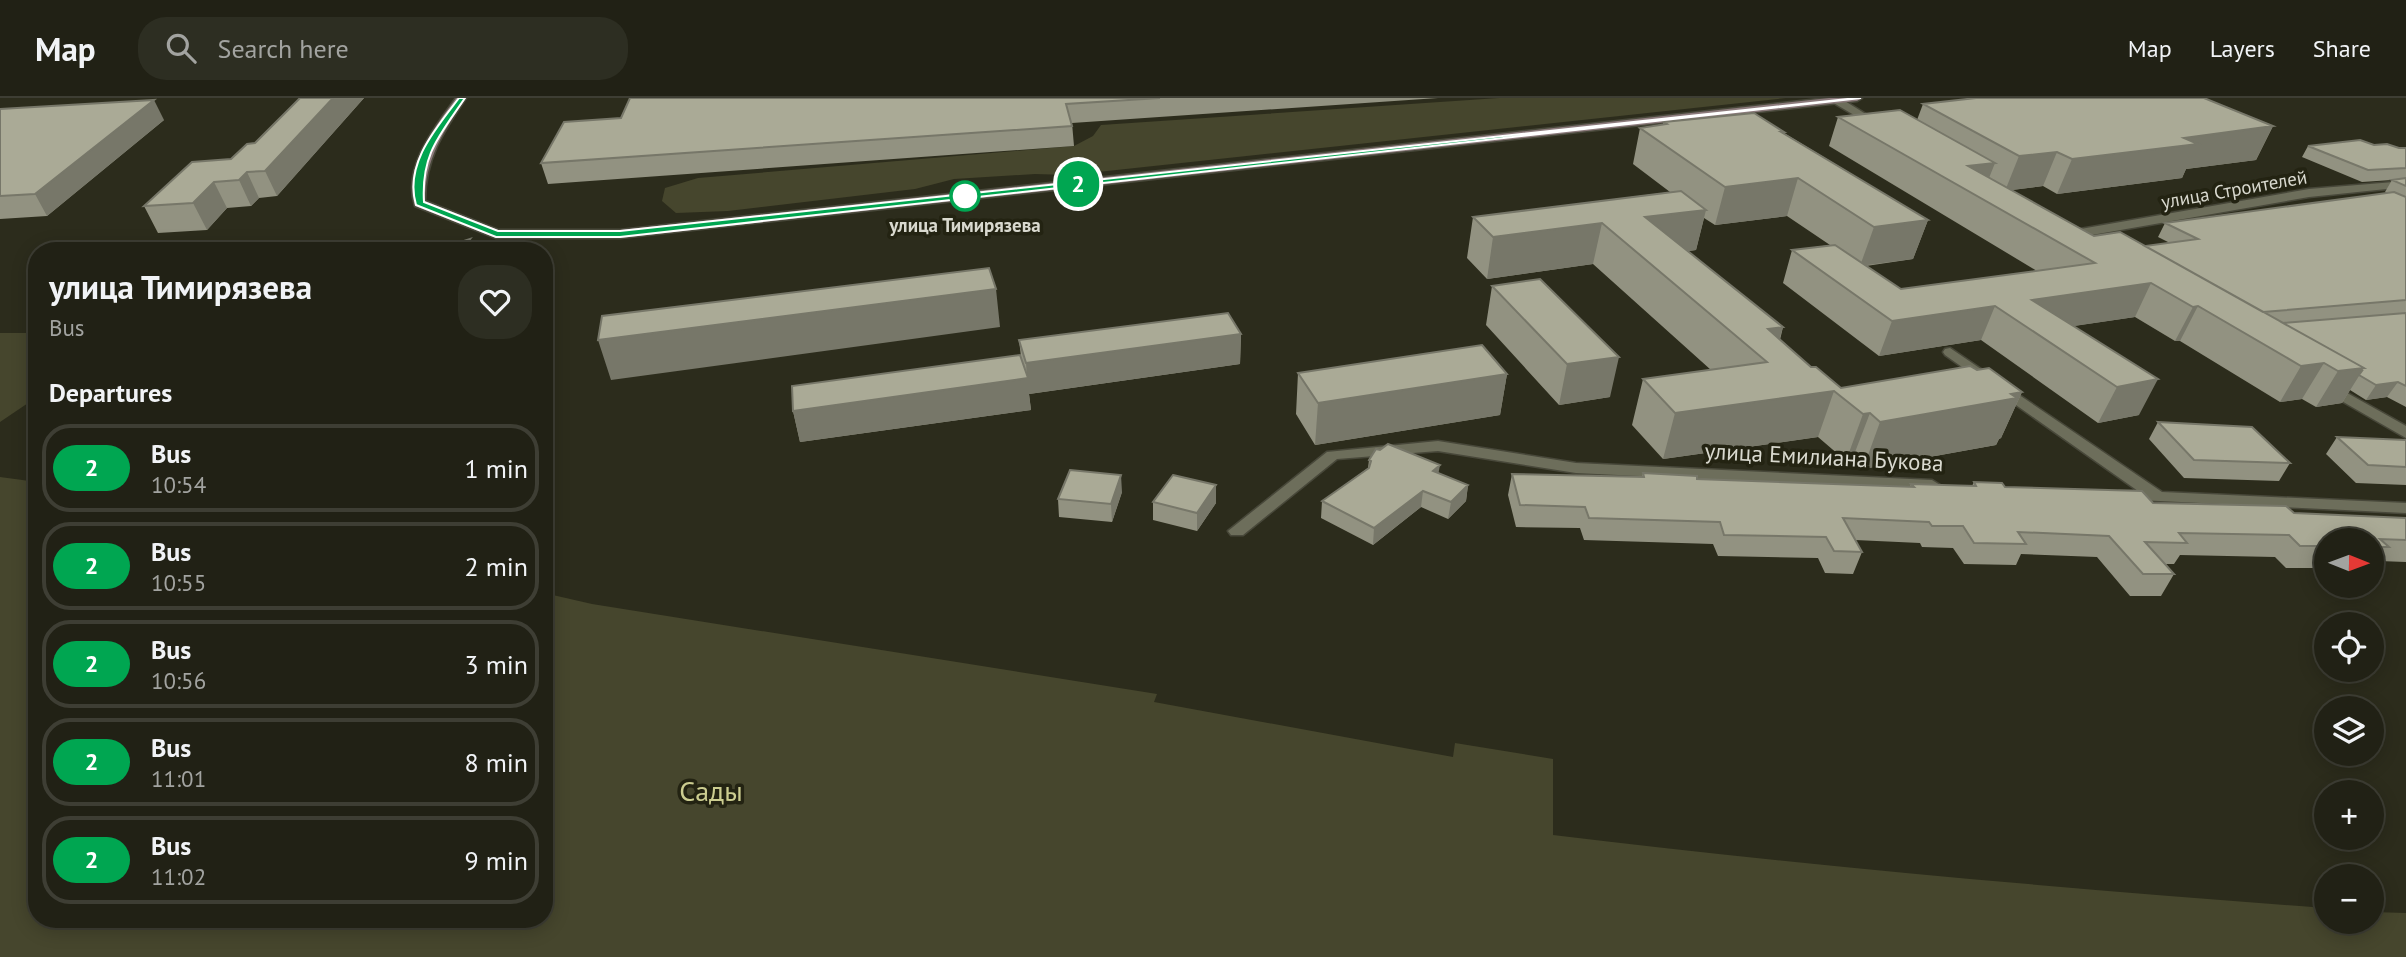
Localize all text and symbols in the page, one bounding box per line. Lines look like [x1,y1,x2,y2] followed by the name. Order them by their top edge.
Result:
[138,17,628,80] search box
[35,27,96,70] text: Map
[162,29,200,67] icon: search
[218,32,349,65] text: Search here
[2128,33,2172,64] text: Map
[2210,33,2275,64] text: Layers
[2313,33,2371,64] text: Share
[1055,161,1101,207] line badge: 2
[2159,164,2309,214] street label: улица Строителей
[1071,168,1085,199] text: 2
[950,181,980,211] marker: улица Тимирязева
[888,213,1041,237] place label: улица Тимирязева
[49,265,312,308] text: улица Тимирязева
[458,265,532,339] button: heart
[49,313,85,342] text: Bus
[49,376,172,409] text: Departures
[1704,436,1944,477] street label: улица Емилиана Букова
[151,437,191,470] text: Bus
[85,452,98,483] text: 2
[465,452,528,485] text: 1 min
[151,470,206,499] text: 10:54
[2314,528,2384,598] north arrow
[2314,528,2384,934] map controls
[151,535,191,568] text: Bus
[85,550,98,581] text: 2
[465,550,528,583] text: 2 min
[151,568,206,597] text: 10:55
[2314,612,2384,682] button: locate
[151,633,191,666] text: Bus
[85,648,98,679] text: 2
[465,648,528,681] text: 3 min
[151,666,206,695] text: 10:56
[2314,696,2384,766] button: layers
[151,731,191,764] text: Bus
[85,746,98,777] text: 2
[465,746,528,779] text: 8 min
[151,764,206,793] text: 11:01
[679,772,743,809] park label: Сады
[2314,780,2384,850] button: +
[151,829,191,862] text: Bus
[85,844,98,875] text: 2
[465,844,528,877] text: 9 min
[151,862,206,891] text: 11:02
[2314,864,2384,934] button: −

